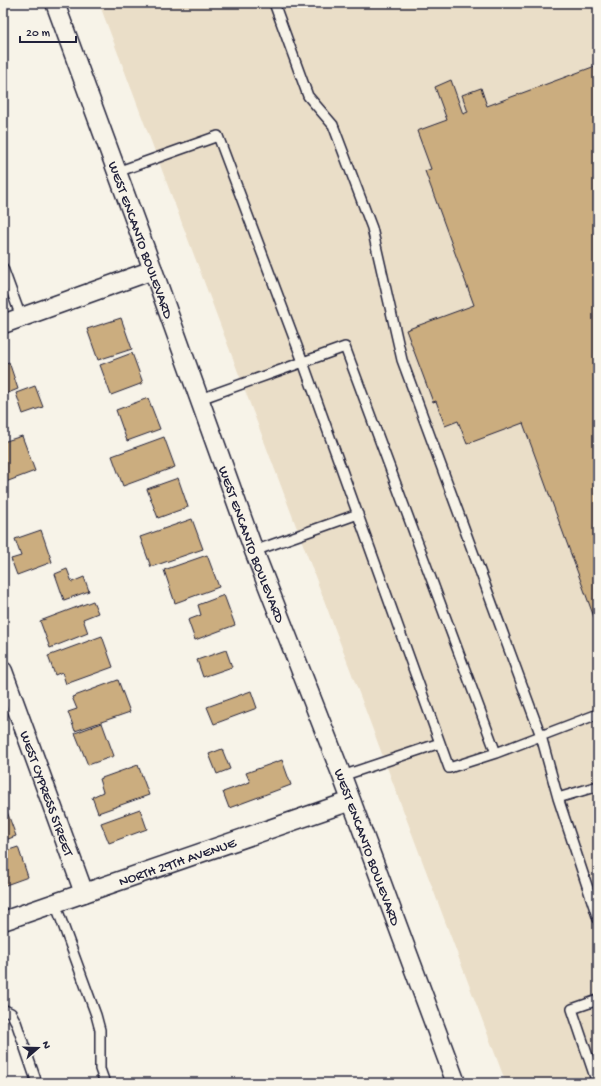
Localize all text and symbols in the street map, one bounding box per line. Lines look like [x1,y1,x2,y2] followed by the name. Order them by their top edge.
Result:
[20,18,76,44] scale bar
[26,27,51,41] text: 20 m
[103,160,176,322] street label: WEST ENCANTO BOULEVARD
[213,464,288,627] street label: WEST ENCANTO BOULEVARD
[15,729,76,860] street label: WEST CYPRESS STREET
[329,767,403,929] street label: WEST ENCANTO BOULEVARD
[117,835,240,891] street label: NORTH 29TH AVENUE
[18,1028,58,1068] north arrow
[39,1040,52,1051] text: N

